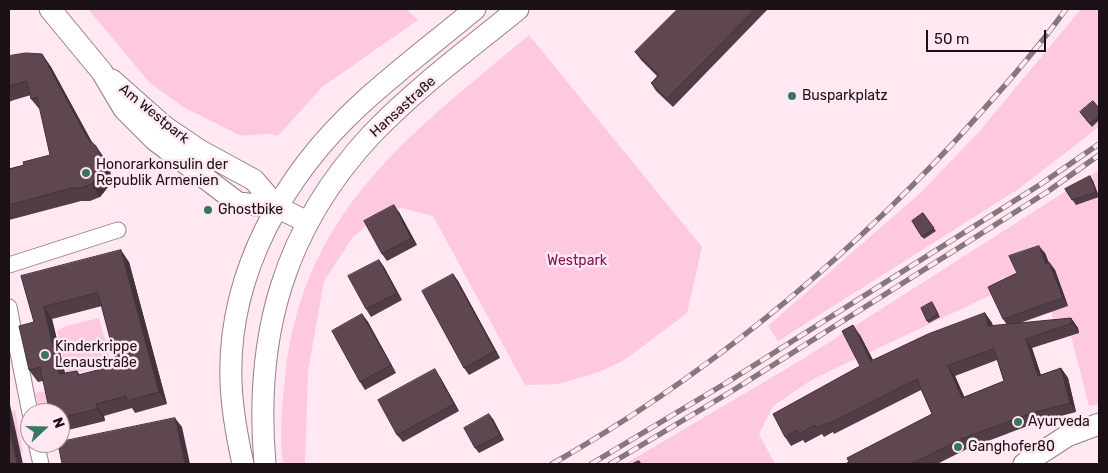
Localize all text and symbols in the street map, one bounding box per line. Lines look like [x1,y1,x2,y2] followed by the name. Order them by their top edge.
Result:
[928,20,1048,52] scale bar
[934,30,969,48] text: 50 m
[367,73,439,141] street label: Hansastraße
[116,81,192,147] street label: Am Westpark
[802,88,888,104] place label: Busparkplatz
[786,90,798,102] marker: Busparkplatz
[96,157,228,190] place label: Honorarkonsulin der Republik Armenien
[80,167,92,179] marker: Honorarkonsulin der Republik Armenien
[218,202,283,218] place label: Ghostbike
[202,204,214,216] marker: Ghostbike
[547,253,607,269] park label: Westpark
[55,339,137,372] place label: Kinderkrippe Lenaustraße
[39,349,51,361] marker: Kinderkrippe Lenaustraße
[20,403,70,453] north arrow
[1028,414,1090,430] place label: Ayurveda
[49,415,68,431] text: N
[1012,416,1024,428] marker: Ayurveda
[968,439,1055,455] place label: Ganghofer80
[952,441,964,453] marker: Ganghofer80

